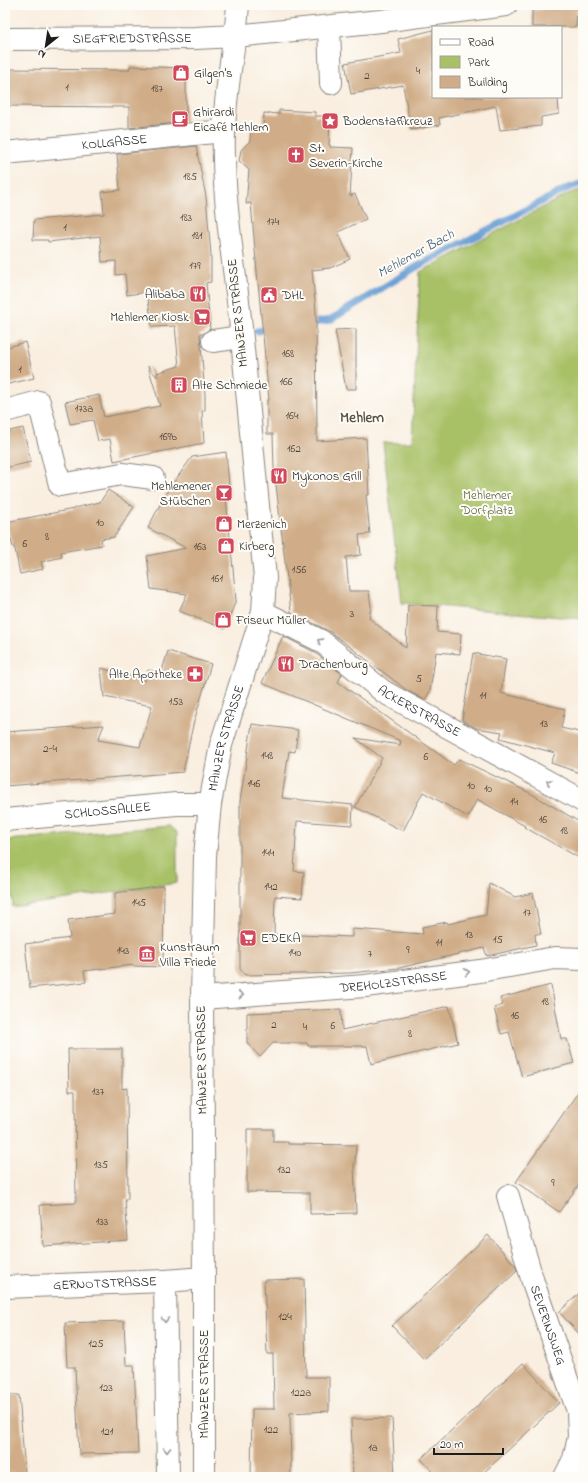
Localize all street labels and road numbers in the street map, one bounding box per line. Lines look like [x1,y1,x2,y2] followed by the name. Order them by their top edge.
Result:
[72,29,192,48] street label: SIEGFRIEDSTRASSE
[81,129,148,155] street label: KOLLGASSE
[223,258,253,368] street label: MAINZER STRASSE
[373,681,464,742] street label: ACKERSTRASSE
[203,683,249,793] street label: MAINZER STRASSE
[64,797,152,824] street label: SCHLOSSALLEE
[338,966,448,997] street label: DREHOLZSTRASSE
[192,1005,212,1115] street label: MAINZER STRASSE
[53,1272,157,1295] street label: GERNOTSTRASSE
[525,1282,571,1368] street label: SEVERINSWEG
[195,1329,214,1439] street label: MAINZER STRASSE

